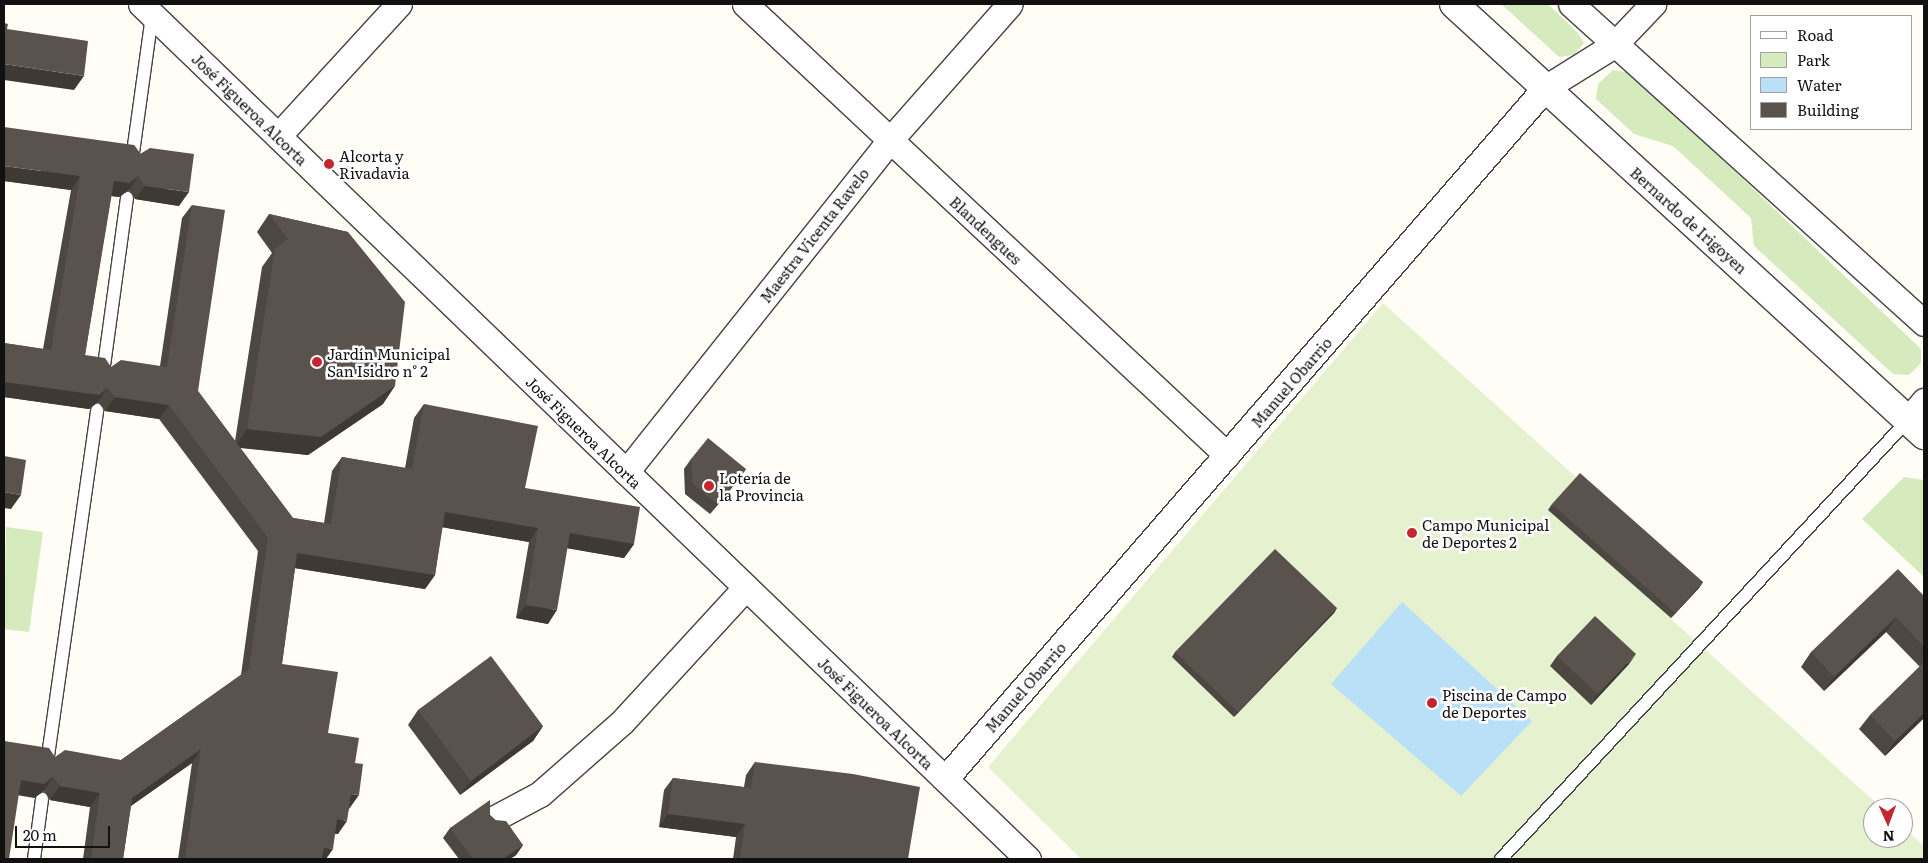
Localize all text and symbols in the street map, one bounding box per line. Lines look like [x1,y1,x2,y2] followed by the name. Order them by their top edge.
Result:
[1750,15,1913,130] legend
[1797,23,1833,46] text: Road
[1797,48,1830,71] text: Park
[189,49,311,169] street label: José Figueroa Alcorta
[1797,73,1842,96] text: Water
[1797,98,1859,121] text: Building
[339,146,410,181] place label: Alcorta y Rivadavia
[323,158,335,170] marker: Alcorta y Rivadavia
[1627,163,1751,277] street label: Bernardo de Irigoyen
[756,164,872,306] street label: Maestra Vicenta Ravelo
[946,192,1026,268] street label: Blandengues
[1247,333,1335,431] street label: Manuel Obarrio
[327,344,450,379] place label: Jardín Municipal San Isidro n° 2
[311,356,323,368] marker: Jardín Municipal San Isidro n° 2
[523,372,645,492] street label: José Figueroa Alcorta
[719,468,804,503] place label: Lotería de la Provincia
[703,480,715,492] marker: Lotería de la Provincia
[1422,515,1549,550] place label: Campo Municipal de Deportes 2
[1406,527,1418,539] marker: Campo Municipal de Deportes 2
[981,638,1069,736] street label: Manuel Obarrio
[815,653,937,773] street label: José Figueroa Alcorta
[1442,685,1567,720] place label: Piscina de Campo de Deportes
[1426,697,1438,709] marker: Piscina de Campo de Deportes
[1863,798,1913,848] north arrow
[18,816,112,848] scale bar
[23,823,57,846] text: 20 m
[1882,827,1895,847] text: N

